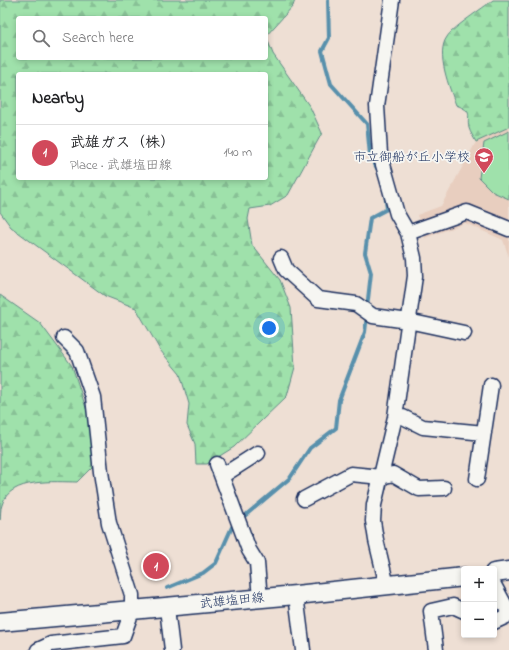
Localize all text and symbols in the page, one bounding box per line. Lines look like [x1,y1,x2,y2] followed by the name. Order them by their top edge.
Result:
[16,16,268,60] search box
[30,27,52,49] icon: search
[62,27,134,49] text: Search here
[32,86,84,111] text: Nearby
[70,132,175,154] text: 武雄ガス（株）
[43,143,47,162] text: 1
[224,143,252,162] text: 140 m
[473,146,495,174] school or university icon: 市立御船が丘小学校
[353,148,470,167] place label: 市立御船が丘小学校
[70,156,172,175] text: Place · 武雄塩田線
[259,318,279,338] your location
[143,551,169,581] pin: 1
[461,566,497,638] map controls
[461,566,497,602] button: +
[199,588,266,614] street label: 武雄塩田線
[461,602,497,638] button: −

